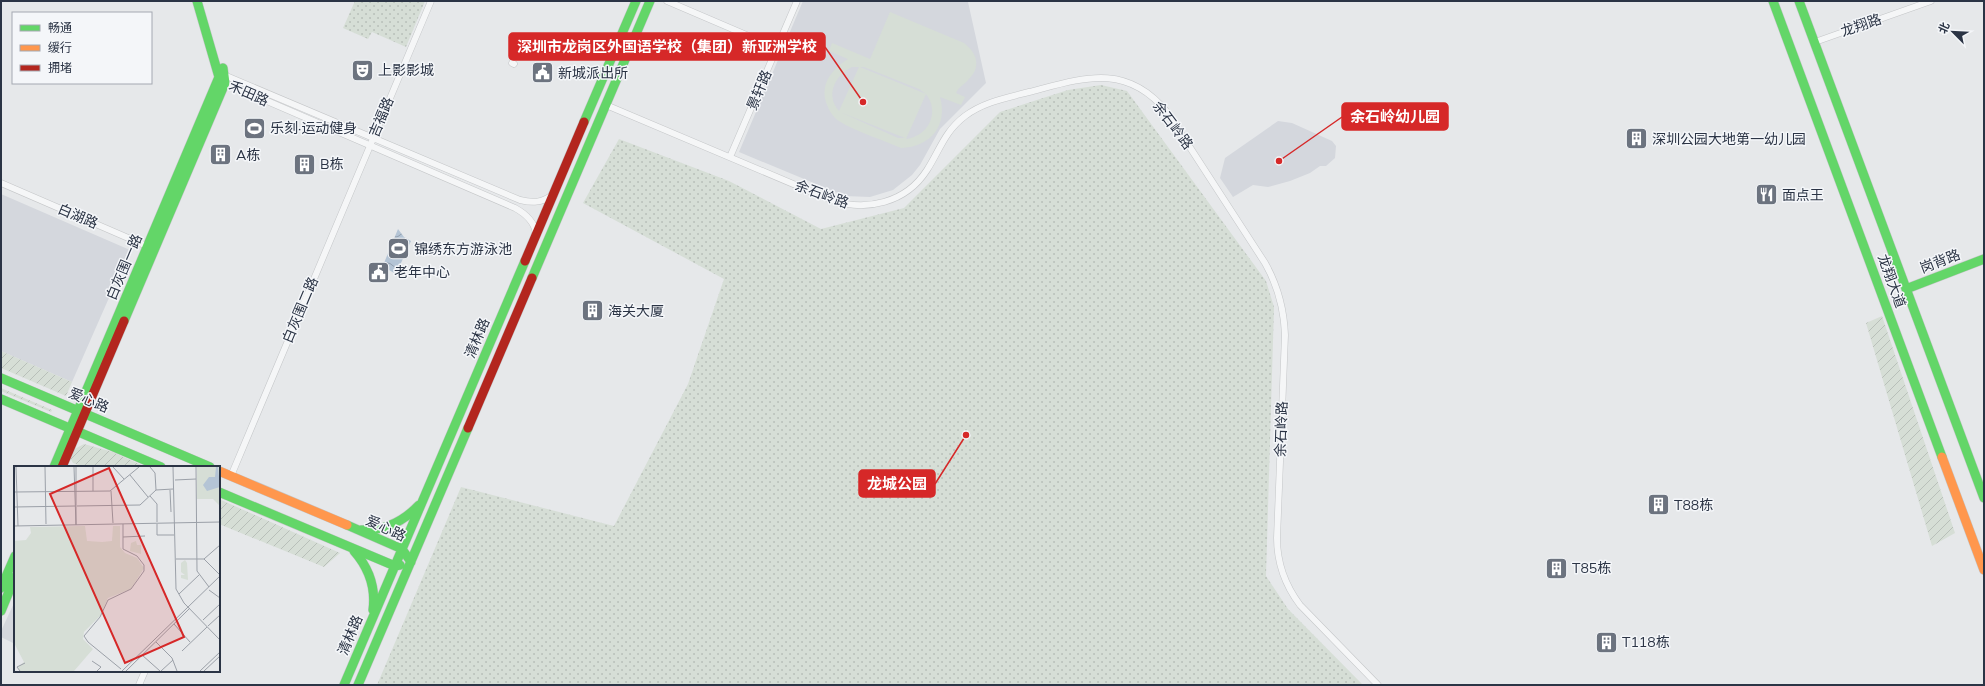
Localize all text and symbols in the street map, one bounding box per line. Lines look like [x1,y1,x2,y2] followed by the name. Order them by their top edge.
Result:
[1838,10,1884,40] street label: 龙翔路
[12,12,152,84] legend
[1933,12,1973,52] north arrow
[48,20,72,35] text: 畅通
[1935,20,1952,36] text: 北
[509,33,825,60] callout: 深圳市龙岗区外国语学校（集团）新亚洲学校
[517,37,817,56] text: 深圳市龙岗区外国语学校（集团）新亚洲学校
[48,40,72,55] text: 缓行
[350,57,376,83] theatre icon: 上影影城
[48,60,72,75] text: 拥堵
[530,60,556,86] public building icon: 新城派出所
[378,61,434,79] place label: 上影影城
[558,64,628,82] place label: 新城派出所
[743,67,775,113] street label: 景轩路
[226,76,272,110] street label: 禾田路
[365,94,397,140] street label: 吉福路
[1149,97,1197,153] street label: 余石岭路
[1342,103,1448,130] callout: 余石岭幼儿园
[1350,107,1440,126] text: 余石岭幼儿园
[241,115,267,141] sports icon: 乐刻·运动健身
[270,119,357,137] place label: 乐刻·运动健身
[1624,126,1650,152] building icon: 深圳公园大地第一幼儿园
[1652,130,1806,148] place label: 深圳公园大地第一幼儿园
[208,142,234,168] building icon: A栋
[236,146,260,164] place label: A栋
[291,151,317,177] building icon: B栋
[320,155,344,173] place label: B栋
[793,176,851,212] street label: 余石岭路
[1753,182,1779,208] restaurant icon: 面点王
[1782,186,1824,204] place label: 面点王
[55,200,101,232] street label: 白湖路
[102,231,146,303] street label: 白灰围一路
[385,236,411,262] sports icon: 锦绣东方游泳池
[414,240,512,258] place label: 锦绣东方游泳池
[1917,245,1963,277] street label: 岗背路
[1874,252,1910,310] street label: 龙翔大道
[366,259,392,285] public building icon: 老年中心
[394,263,450,281] place label: 老年中心
[278,274,322,346] street label: 白灰围二路
[580,298,606,324] building icon: 海关大厦
[608,302,664,320] place label: 海关大厦
[461,315,493,361] street label: 清林路
[66,384,112,416] street label: 爱心路
[1271,401,1291,457] street label: 余石岭路
[14,466,220,672] inset map
[859,470,935,497] callout: 龙城公园
[867,474,927,493] text: 龙城公园
[1646,492,1672,518] building icon: T88栋
[1674,496,1713,514] place label: T88栋
[363,511,409,545] street label: 爱心路
[1544,555,1570,581] building icon: T85栋
[1572,559,1611,577] place label: T85栋
[334,612,366,658] street label: 清林路
[1594,629,1620,655] building icon: T118栋
[1622,633,1670,651] place label: T118栋

